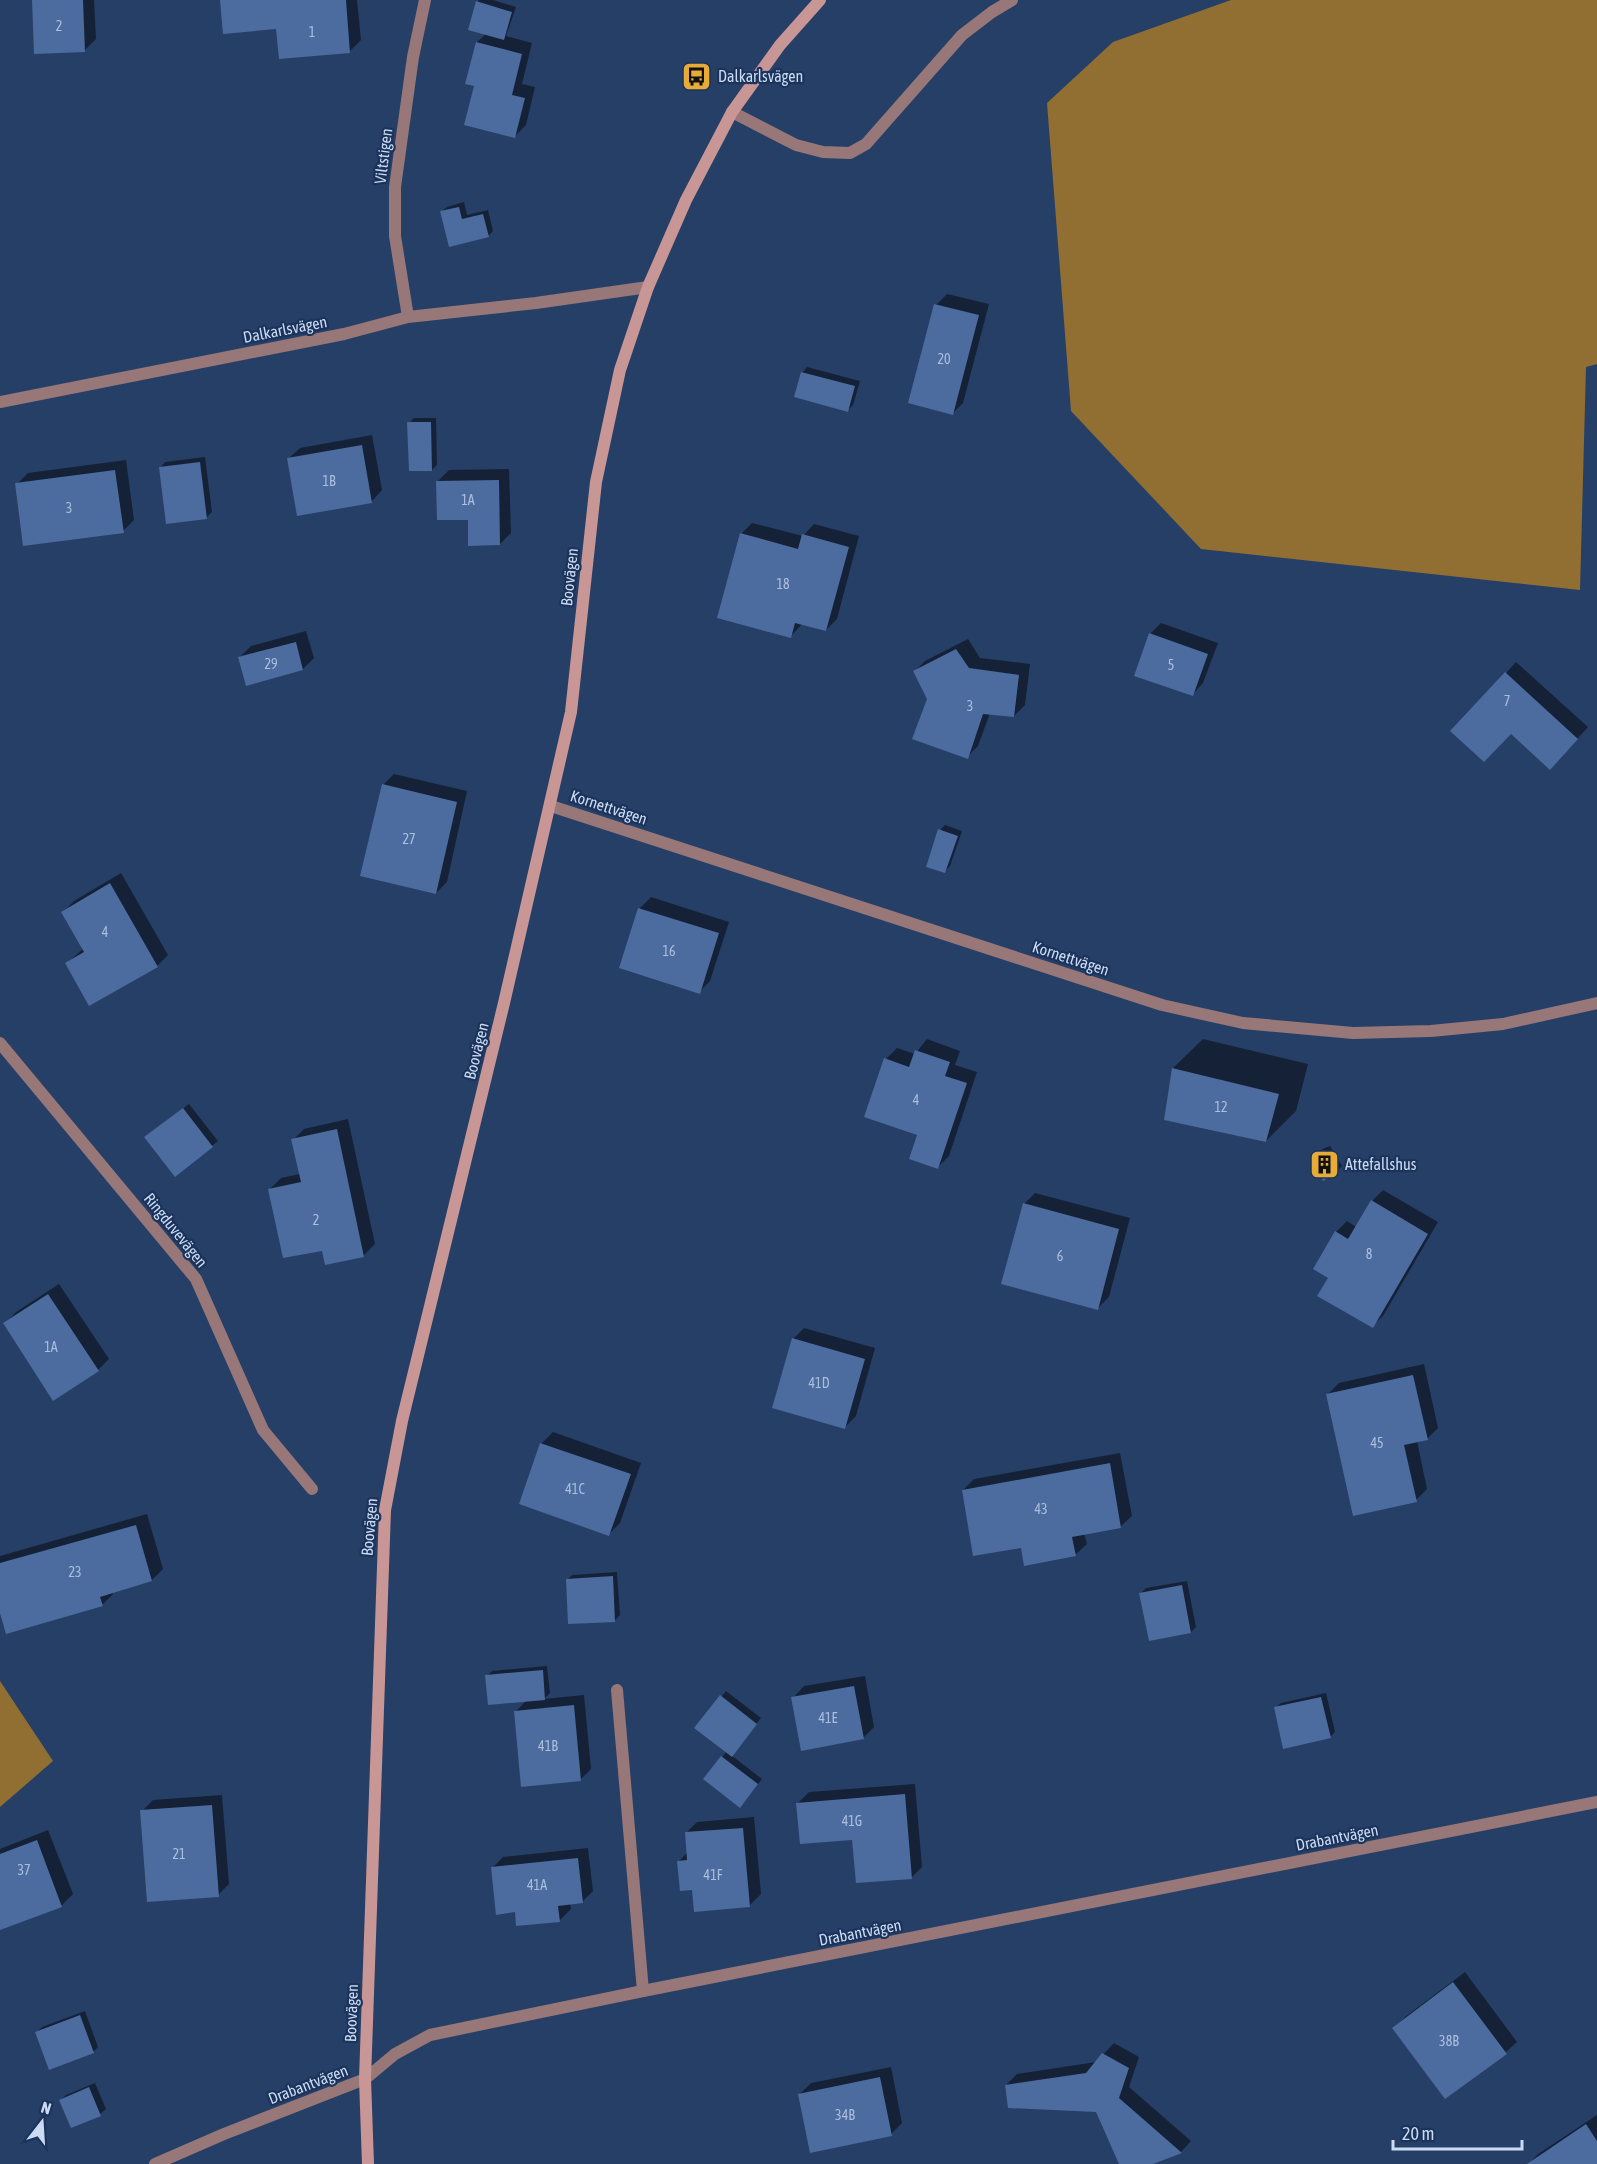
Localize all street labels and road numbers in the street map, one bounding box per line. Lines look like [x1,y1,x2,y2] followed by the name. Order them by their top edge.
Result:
[371,127,396,185] street label: Viltstigen
[241,312,329,347] street label: Dalkarlsvägen
[557,547,582,607] street label: Boovägen
[568,786,650,829] street label: Kornettvägen
[1030,937,1112,980] street label: Kornettvägen
[460,1021,493,1082] street label: Boovägen
[140,1189,211,1271] street label: Ringduvevägen
[358,1497,381,1557] street label: Boovägen
[1294,1820,1380,1855] street label: Drabantvägen
[817,1915,903,1950] street label: Drabantvägen
[341,1984,362,2042] street label: Boovägen
[266,2061,351,2108] street label: Drabantvägen

